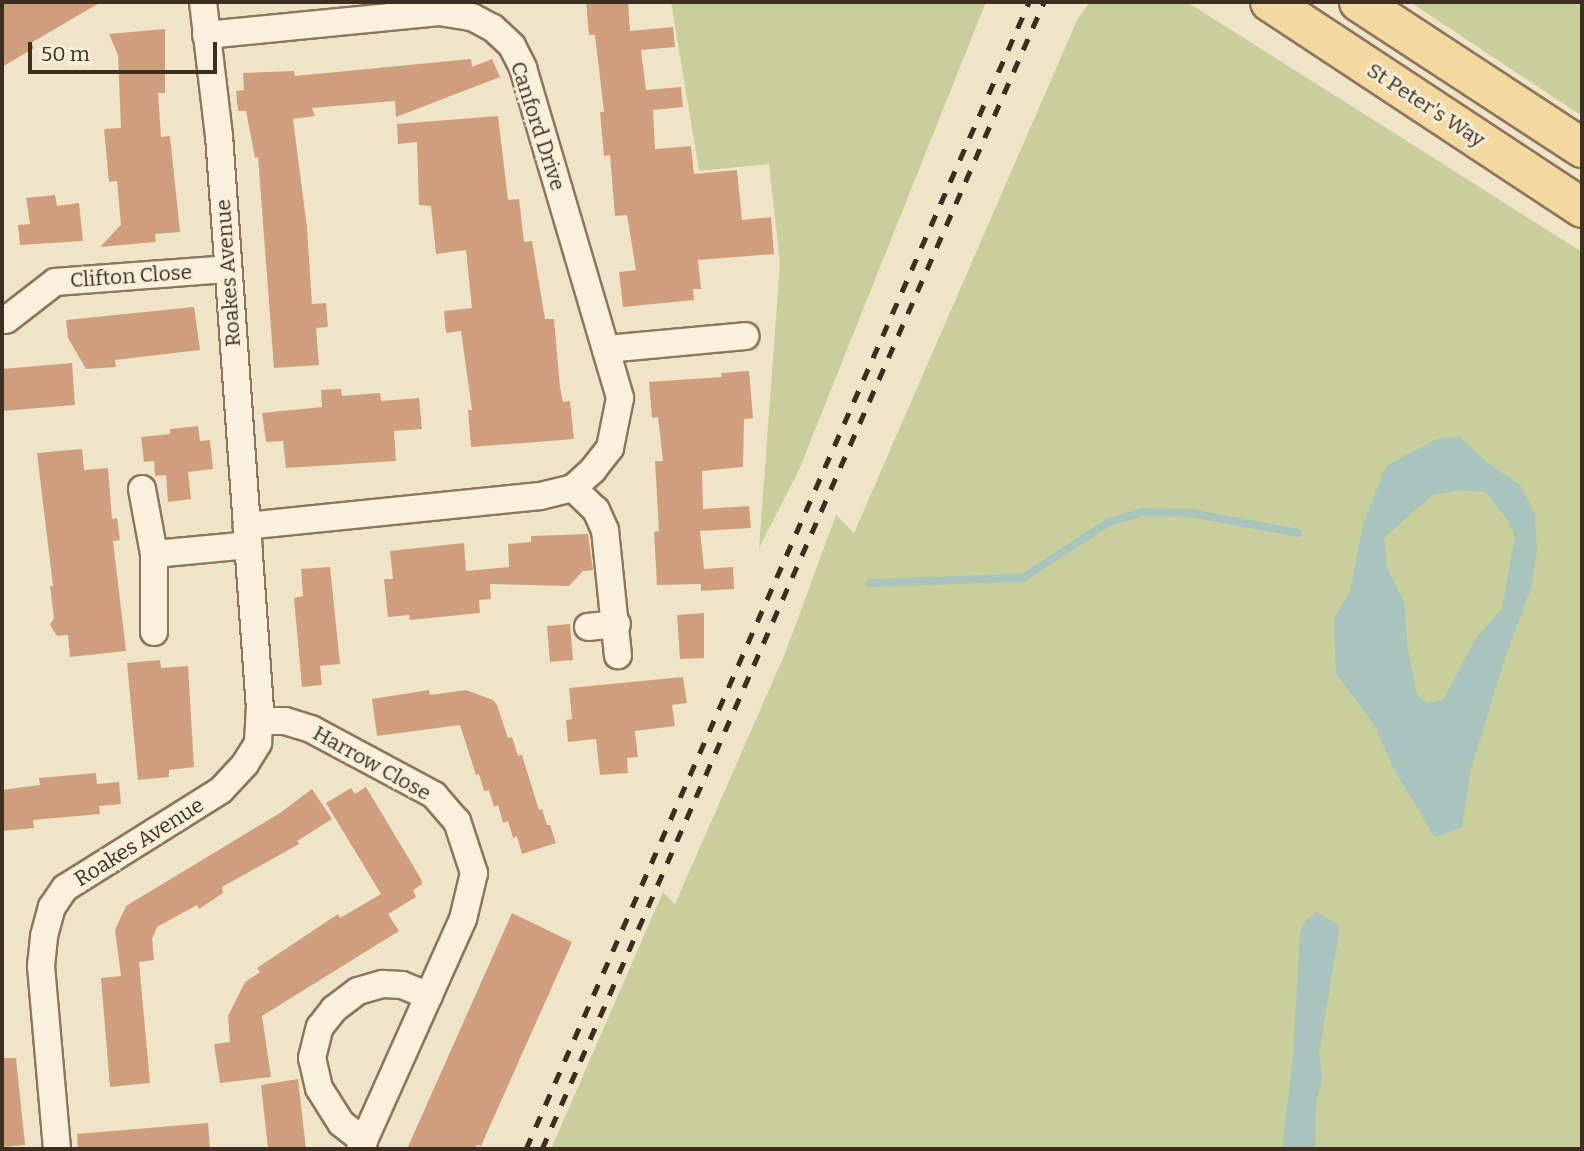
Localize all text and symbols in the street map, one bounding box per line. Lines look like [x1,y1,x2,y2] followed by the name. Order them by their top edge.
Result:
[32,28,220,72] scale bar
[41,41,90,67] text: 50 m
[1362,57,1490,153] street label: St Peter's Way
[505,58,571,194] street label: Canford Drive
[210,198,246,348] street label: Roakes Avenue
[69,259,193,293] street label: Clifton Close
[309,720,435,806] street label: Harrow Close
[70,792,208,892] street label: Roakes Avenue

